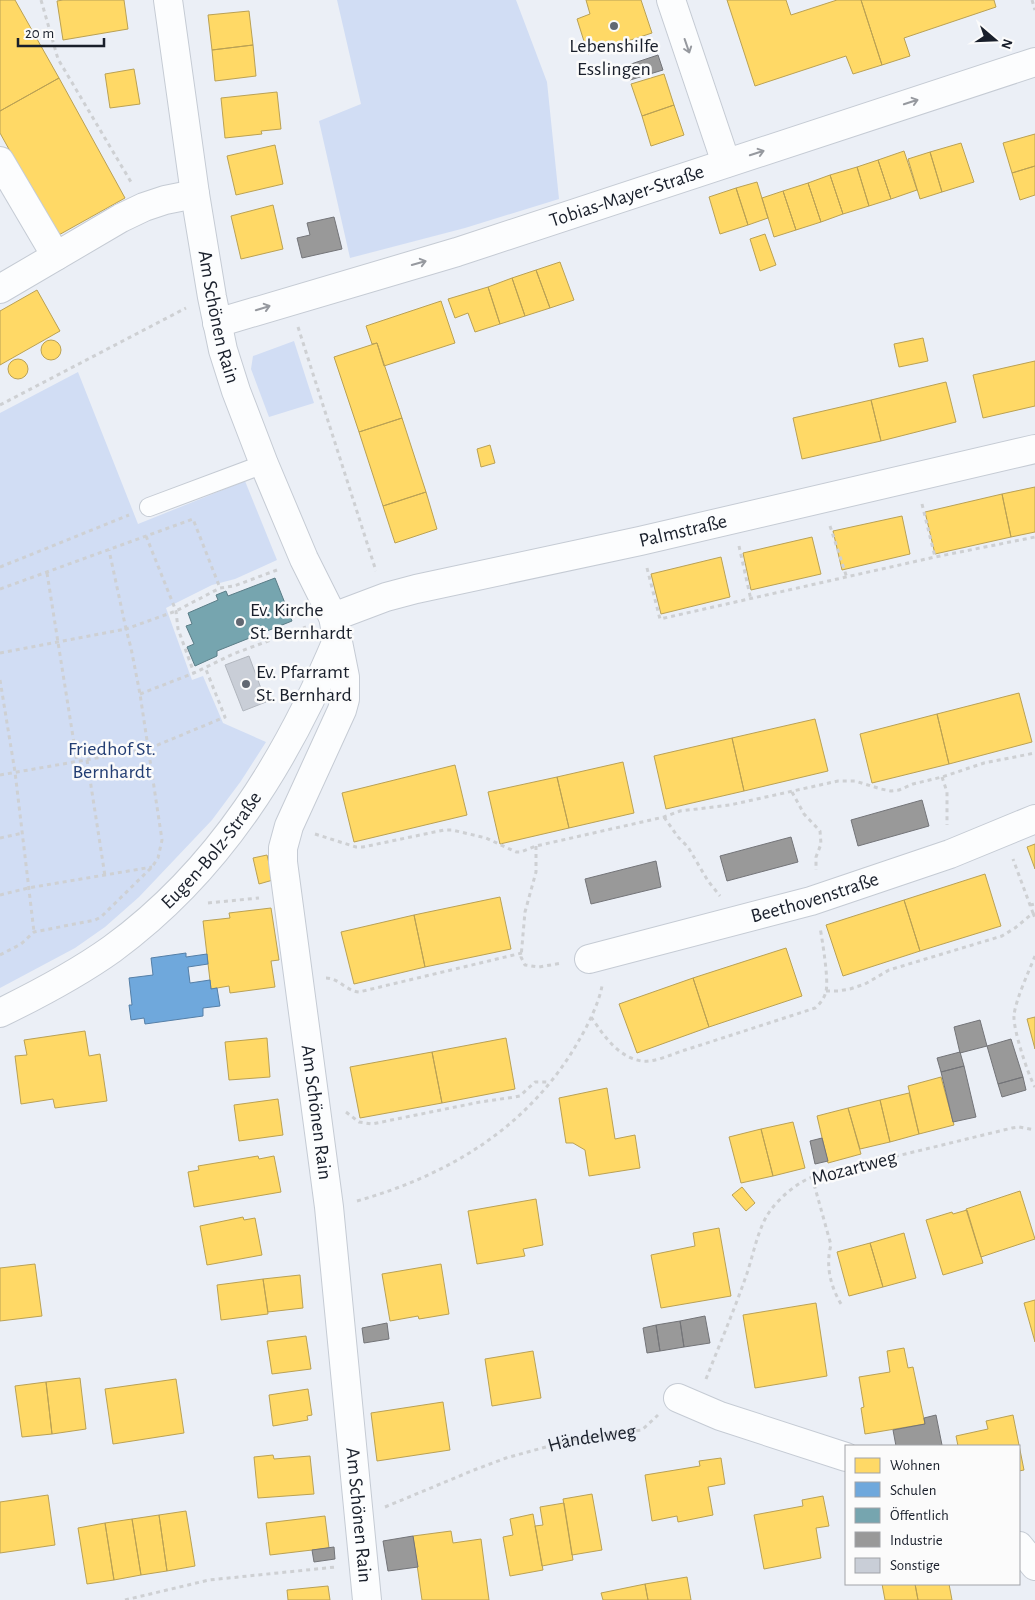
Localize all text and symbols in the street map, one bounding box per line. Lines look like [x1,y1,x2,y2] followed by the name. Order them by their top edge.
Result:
[18,15,104,47] scale bar
[970,15,1020,65] north arrow
[608,20,620,32] marker: Lebenshilfe Esslingen
[25,26,54,41] text: 20 m
[569,36,659,79] place label: Lebenshilfe Esslingen
[998,37,1015,51] text: N
[682,38,692,54] one-way arrow
[903,97,919,107] one-way arrow
[748,148,764,157] one-way arrow
[547,162,707,231] street label: Tobias-Mayer-Straße
[194,249,243,386] street label: Am Schönen Rain
[411,258,427,268] one-way arrow
[255,303,271,313] one-way arrow
[637,511,729,551] street label: Palmstraße
[250,600,353,643] place label: Ev. Kirche St. Bernhardt
[234,616,246,628] marker: Ev. Kirche St. Bernhardt
[256,662,352,705] place label: Ev. Pfarramt St. Bernhard
[240,678,252,690] marker: Ev. Pfarramt St. Bernhard
[68,739,156,782] park label: Friedhof St. Bernhardt
[157,788,265,913] street label: Eugen-Bolz-Straße
[749,869,881,926] street label: Beethovenstraße
[297,1044,335,1181] street label: Am Schönen Rain
[809,1147,899,1189] street label: Mozartweg
[546,1421,638,1456] street label: Händelweg
[845,1445,1020,1585] legend
[342,1447,375,1584] street label: Am Schönen Rain
[890,1458,940,1473] text: Wohnen
[890,1483,936,1498] text: Schulen
[890,1506,949,1523] text: Öffentlich
[890,1533,943,1548] text: Industrie
[890,1558,940,1573] text: Sonstige

